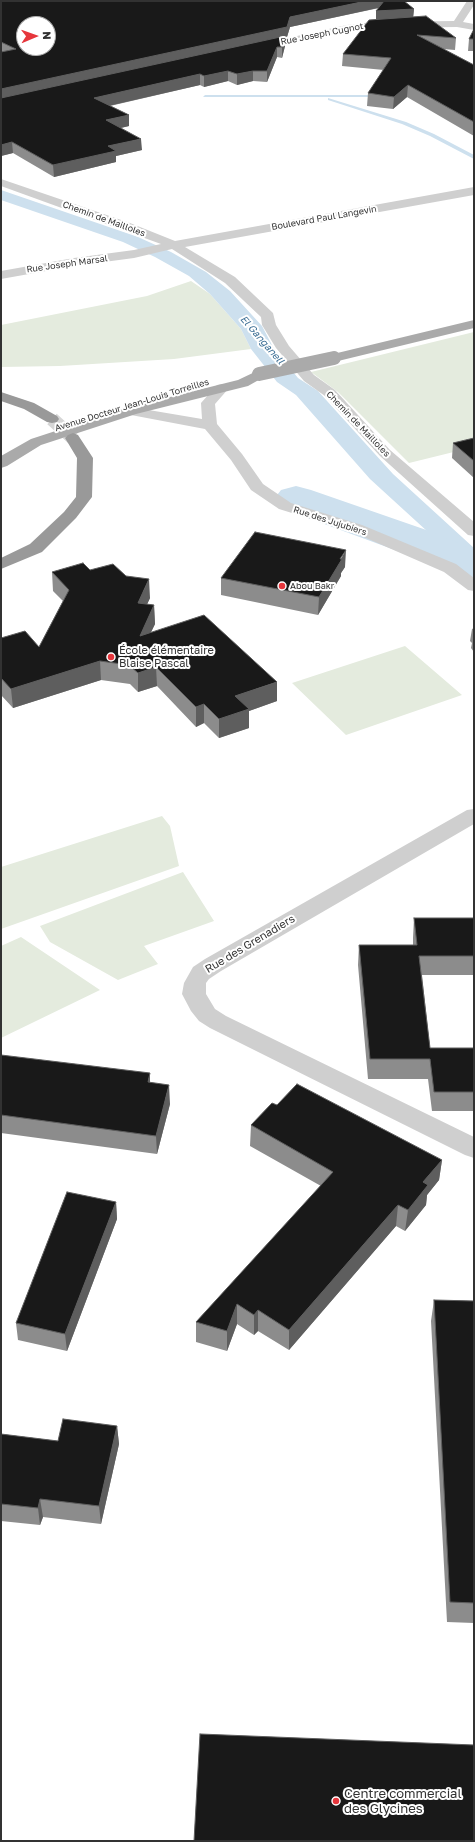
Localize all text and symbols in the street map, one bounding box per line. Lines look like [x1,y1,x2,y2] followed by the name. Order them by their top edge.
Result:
[16,16,56,56] north arrow
[280,21,364,47] street label: Rue Joseph Cugnot
[41,31,54,40] text: N
[61,199,147,239] street label: Chemin de Mailloles
[271,203,377,233] street label: Boulevard Paul Langevin
[26,253,108,275] street label: Rue Joseph Marsal
[238,313,286,367] water label: El Ganganell
[54,376,210,434] street label: Avenue Docteur Jean-Louis Torreilles
[324,389,392,459] street label: Chemin de Mailloles
[292,504,368,538] street label: Rue des Jujubiers
[277,581,287,591] marker: Abou Bakr
[290,581,334,591] place label: Abou Bakr
[119,644,214,670] place label: École élémentaire Blaise Pascal
[106,652,116,662] marker: École élémentaire Blaise Pascal
[203,912,297,976] street label: Rue des Grenadiers
[344,1786,462,1817] place label: Centre commercial des Glycines
[331,1796,341,1806] marker: Centre commercial des Glycines

